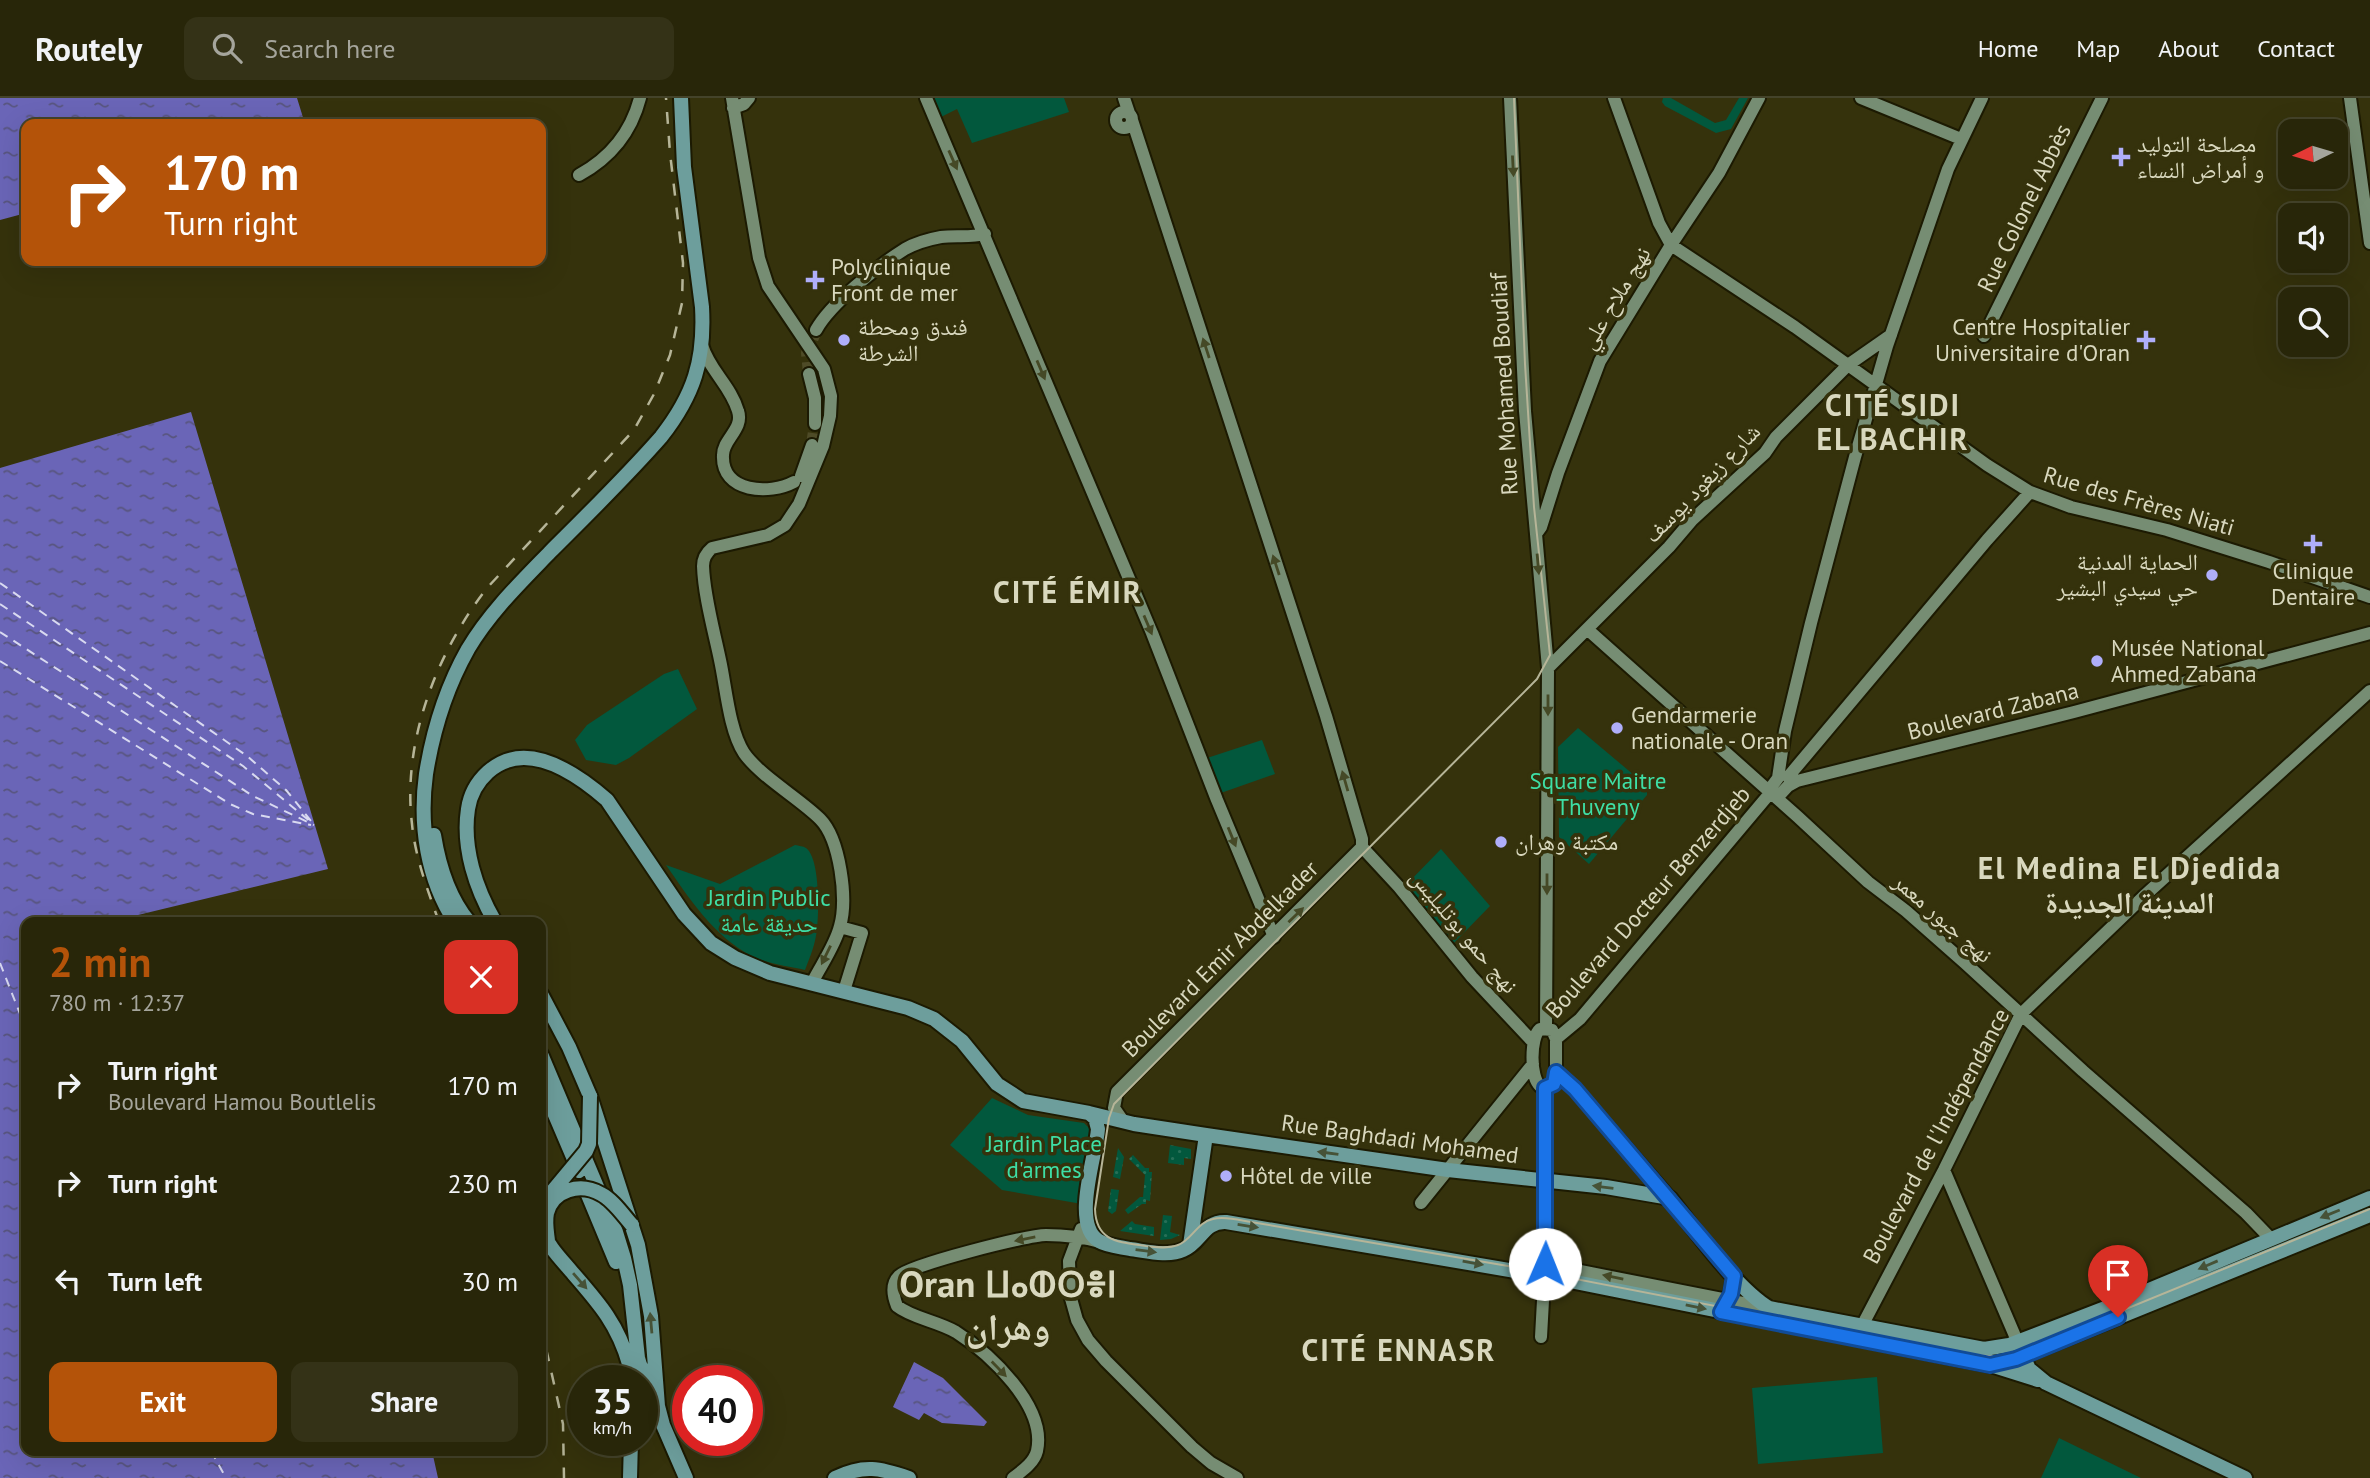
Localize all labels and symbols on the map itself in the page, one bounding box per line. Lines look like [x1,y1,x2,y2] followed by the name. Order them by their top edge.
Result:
[1970,119,2077,297] street label: Rue Colonel Abbès
[2278,119,2348,189] north arrow
[2137,129,2264,184] place label: مصلحة التوليد و أمراض النساء
[2111,147,2131,167] marker: مصلحة التوليد و أمراض النساء
[948,150,959,171] one-way arrow
[1507,155,1518,177] one-way arrow
[1573,241,1661,357] street label: نهج ملاح علي
[831,252,958,307] place label: Polyclinique Front de mer
[805,270,825,290] marker: Polyclinique Front de mer
[1483,271,1524,496] street label: Rue Mohamed Boudiaf
[858,312,968,367] place label: فندق ومحطة الشرطة
[1935,312,2130,367] place label: Centre Hospitalier Universitaire d'Oran
[2136,330,2156,350] marker: Centre Hospitalier Universitaire d'Oran
[836,332,852,348] marker: فندق ومحطة الشرطة
[1200,338,1211,359] one-way arrow
[1036,360,1047,381] one-way arrow
[1817,385,1970,458] district label: CITÉ SIDI EL BACHIR
[1637,417,1767,549] street label: شارع زيغود يوسف
[2040,459,2238,542] street label: Rue des Frères Niati
[2303,534,2323,554] marker: Clinique Dentaire
[2056,547,2198,607] place label: الحماية المدنية حي سيدي البشير
[1533,553,1544,575] one-way arrow
[1270,554,1281,575] one-way arrow
[2271,556,2355,611] place label: Clinique Dentaire
[2204,567,2220,583] marker: الحماية المدنية حي سيدي البشير
[993,572,1143,611] district label: CITÉ ÉMIR
[1143,615,1154,636] one-way arrow
[2111,633,2265,688] place label: Musée National Ahmed Zabana
[2089,653,2105,669] marker: Musée National Ahmed Zabana
[1904,675,2082,746] street label: Boulevard Zabana
[1542,694,1554,716] one-way arrow
[1631,700,1788,755] place label: Gendarmerie nationale - Oran
[1609,720,1625,736] marker: Gendarmerie nationale - Oran
[1529,766,1667,821] park label: Square Maitre Thuveny
[1340,771,1350,792] one-way arrow
[1539,780,1756,1024] street label: Boulevard Docteur Benzerdjeb
[1227,826,1238,847] one-way arrow
[1515,827,1618,856] place label: مكتبة وهران
[1493,834,1509,850] marker: مكتبة وهران
[1978,848,2282,921] district label: El Medina El Djedida المدينة الجديدة
[1115,854,1324,1063] street label: Boulevard Emir Abdelkader
[1403,862,1525,1000] street label: نهج حمو بوتليليس
[1886,866,1999,969] street label: نهج جبور معمر
[1541,873,1553,895] one-way arrow
[706,883,831,938] park label: Jardin Public حديقة عامة
[1287,908,1304,924] one-way arrow
[821,945,832,965] one-way arrow
[1856,1003,2015,1268] street label: Boulevard de l'Indépendance
[1280,1108,1521,1170] street label: Rue Baghdadi Mohamed
[985,1129,1102,1184] park label: Jardin Place d'armes
[1317,1147,1339,1158] one-way arrow
[1240,1161,1372,1190] place label: Hôtel de ville
[1218,1168,1234,1184] marker: Hôtel de ville
[1592,1182,1614,1193] one-way arrow
[2319,1209,2340,1220] one-way arrow
[1237,1221,1259,1232] one-way arrow
[1508,1227,1582,1301] position arrow
[1014,1233,1036,1244] one-way arrow
[1135,1245,1157,1256] one-way arrow
[2088,1245,2148,1317] pin
[1462,1258,1484,1269] one-way arrow
[899,1259,1117,1350] district label: Oran ⵡⴰⵀⵔⴻⵏ وهران
[2197,1260,2218,1271] one-way arrow
[1602,1271,1624,1282] one-way arrow
[572,1272,587,1289] one-way arrow
[1685,1302,1707,1313] one-way arrow
[645,1312,656,1334] one-way arrow
[1302,1330,1496,1369] district label: CITÉ ENNASR
[991,1360,1008,1377] one-way arrow
[672,1365,763,1456] speed limit sign: 40

